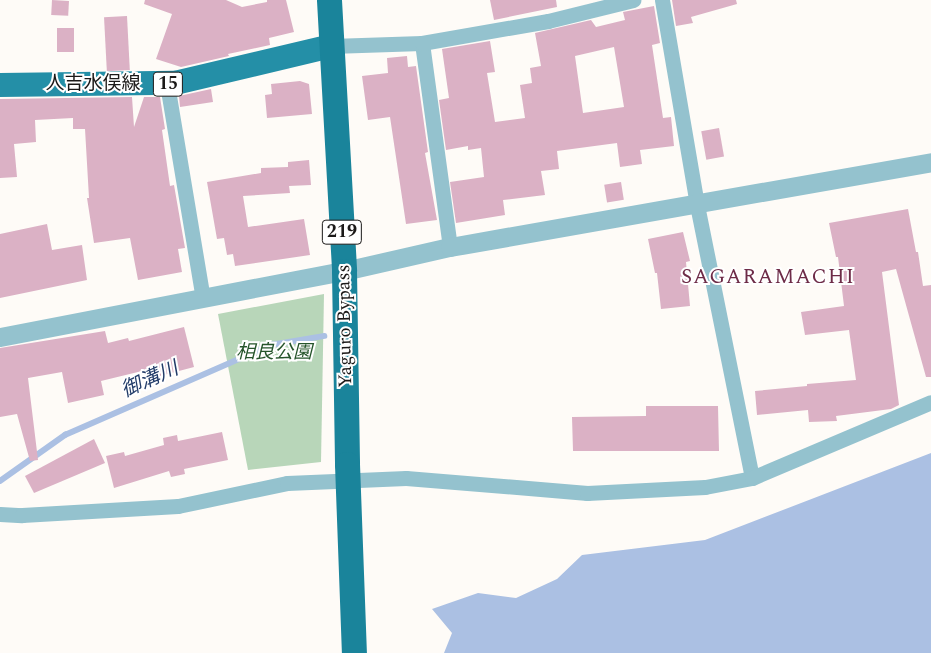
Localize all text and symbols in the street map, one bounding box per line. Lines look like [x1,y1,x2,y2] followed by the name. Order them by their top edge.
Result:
[152,68,184,100] road number: 15
[46,73,140,95] street label: 人吉水俣線
[321,216,363,248] road number: 219
[333,264,357,388] street label: Yaguro Bypass
[680,264,856,290] district label: SAGARAMACHI
[236,342,312,364] park label: 相良公園
[118,357,182,403] water label: 御溝川

